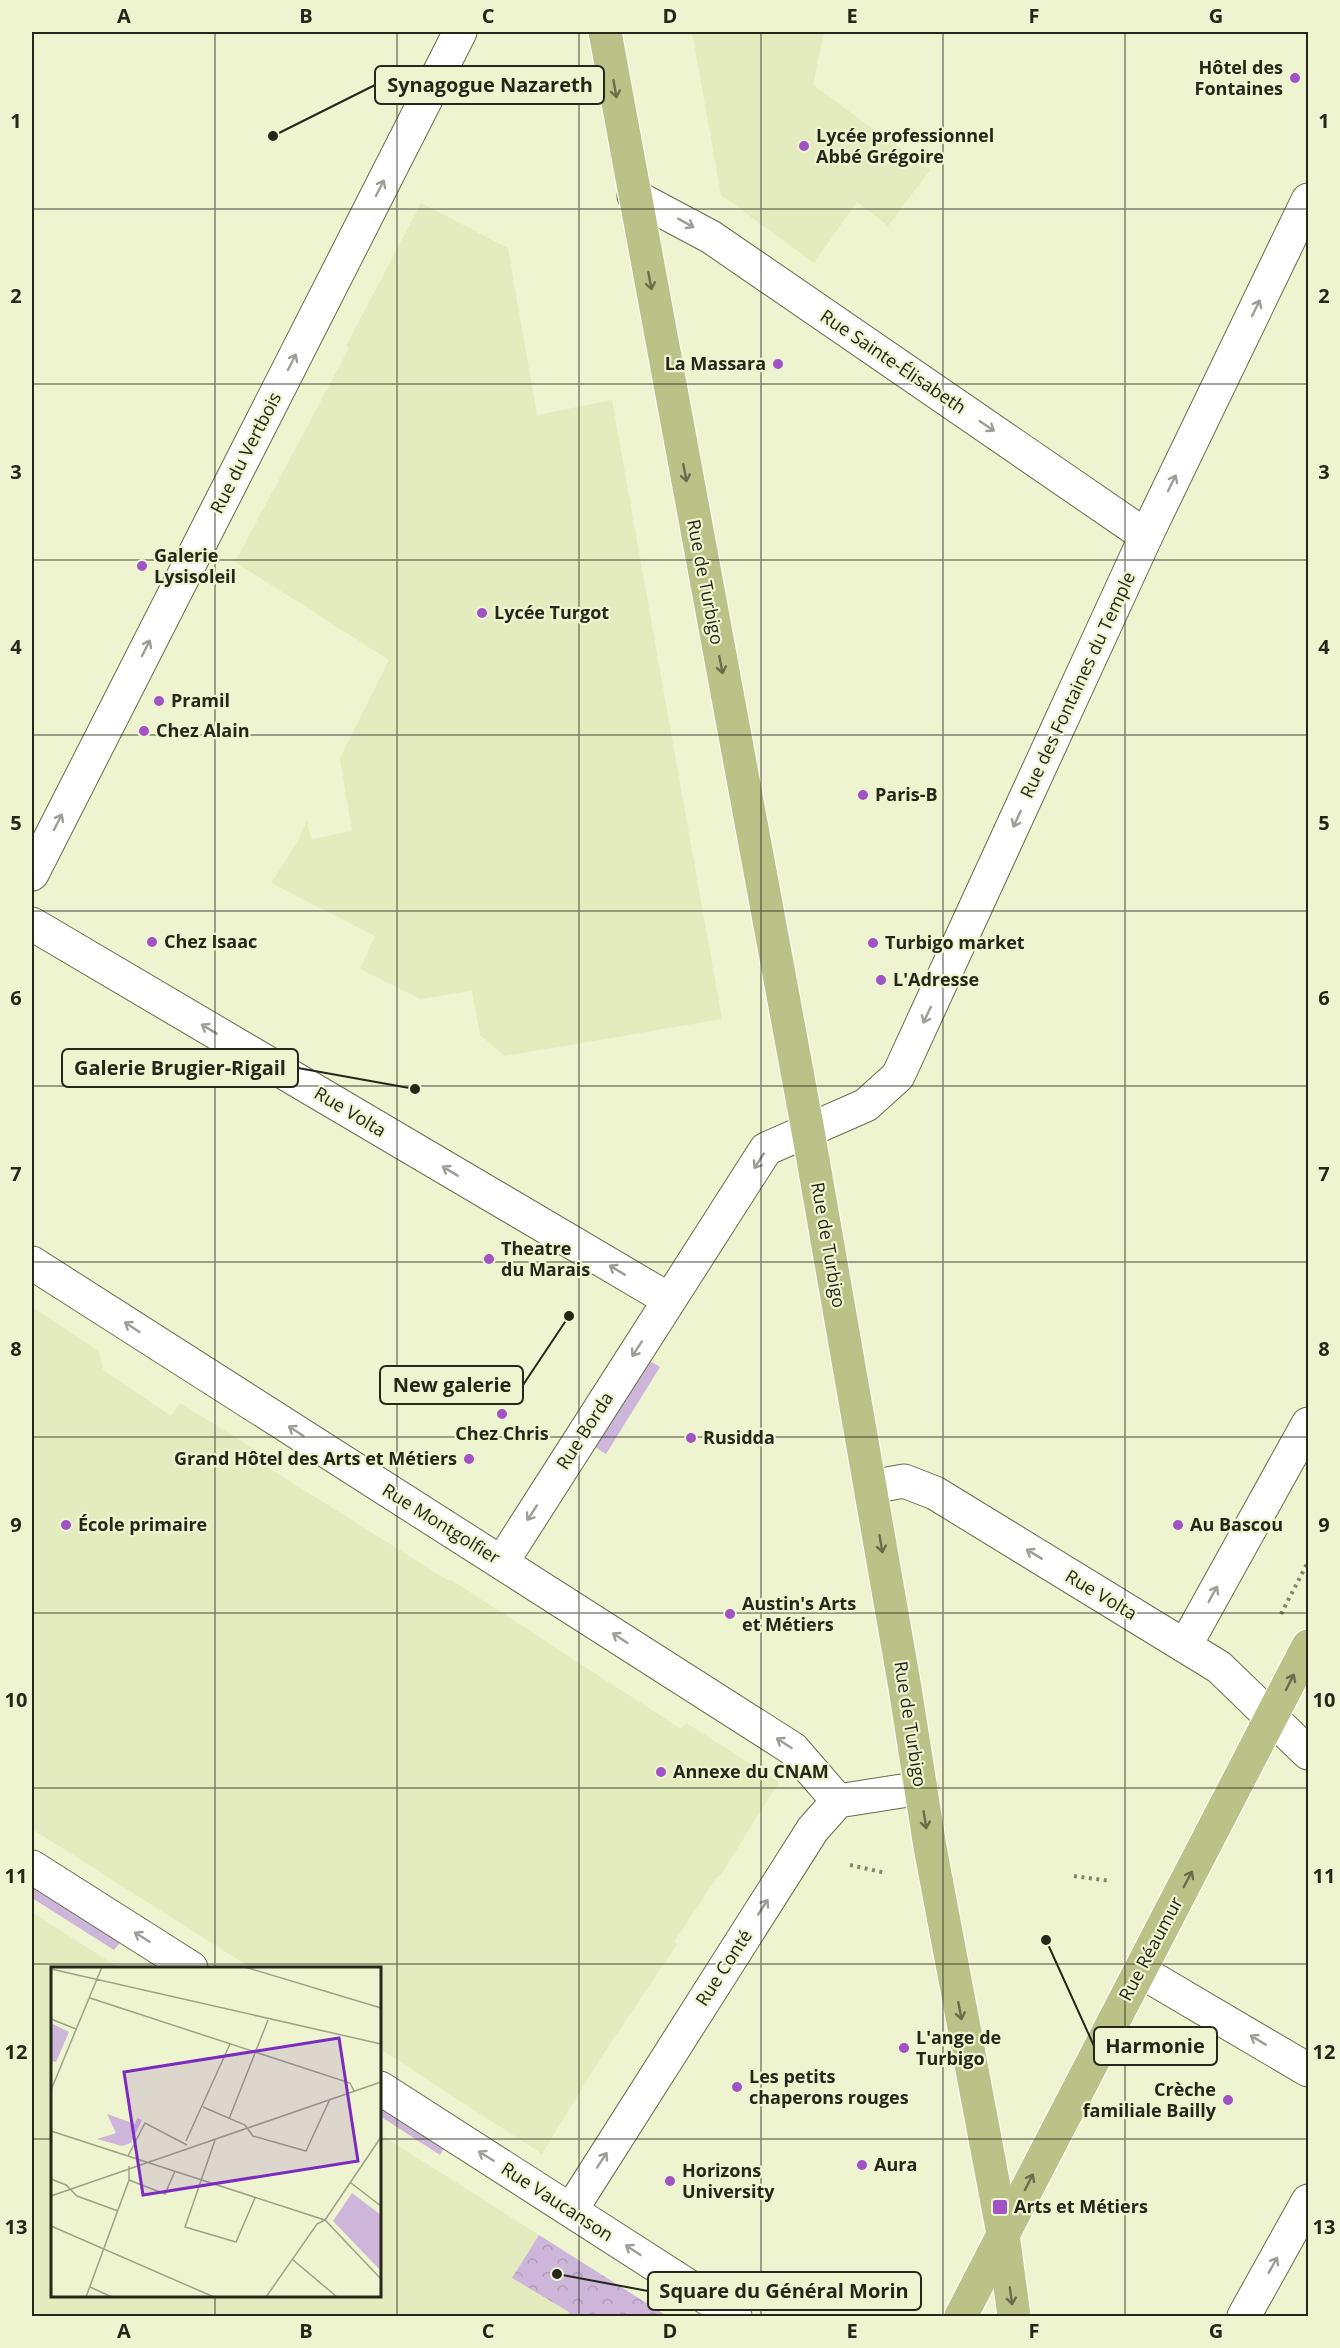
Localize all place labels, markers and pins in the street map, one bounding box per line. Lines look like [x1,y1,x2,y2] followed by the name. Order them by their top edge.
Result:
[1195,55,1283,100] place label: Hôtel des Fontaines
[375,66,604,104] callout: Synagogue Nazareth
[1288,71,1302,85] marker: Hôtel des Fontaines
[816,123,994,168] place label: Lycée professionnel Abbé Grégoire
[797,139,811,153] marker: Lycée professionnel Abbé Grégoire
[665,351,766,375] place label: La Massara
[771,357,785,371] marker: La Massara
[154,543,236,588] place label: Galerie Lysisoleil
[135,559,149,573] marker: Galerie Lysisoleil
[494,600,609,624] place label: Lycée Turgot
[475,606,489,620] marker: Lycée Turgot
[171,688,230,712] place label: Pramil
[152,694,166,708] marker: Pramil
[156,718,250,742] place label: Chez Alain
[137,724,151,738] marker: Chez Alain
[875,782,938,806] place label: Paris-B
[856,788,870,802] marker: Paris-B
[164,929,257,953] place label: Chez Isaac
[885,930,1025,954] place label: Turbigo market
[145,935,159,949] marker: Chez Isaac
[866,936,880,950] marker: Turbigo market
[893,967,979,991] place label: L'Adresse
[874,973,888,987] marker: L'Adresse
[62,1049,298,1087] callout: Galerie Brugier-Rigail
[501,1236,590,1281] place label: Theatre du Marais
[482,1252,496,1266] marker: Theatre du Marais
[380,1366,523,1404] callout: New galerie
[495,1407,509,1421] marker: Chez Chris
[455,1421,549,1445] place label: Chez Chris
[703,1425,775,1449] place label: Rusidda
[684,1431,698,1445] marker: Rusidda
[174,1446,457,1470] place label: Grand Hôtel des Arts et Métiers
[462,1452,476,1466] marker: Grand Hôtel des Arts et Métiers
[78,1512,207,1536] place label: École primaire
[1190,1512,1283,1536] place label: Au Bascou
[59,1518,73,1532] marker: École primaire
[1171,1518,1185,1532] marker: Au Bascou
[742,1591,856,1636] place label: Austin's Arts et Métiers
[723,1607,737,1621] marker: Austin's Arts et Métiers
[673,1759,829,1783] place label: Annexe du CNAM
[654,1765,668,1779] marker: Annexe du CNAM
[916,2025,1001,2070] place label: L'ange de Turbigo
[1094,2027,1217,2065] callout: Harmonie
[897,2041,911,2055] marker: L'ange de Turbigo
[749,2064,909,2109] place label: Les petits chaperons rouges
[1083,2077,1217,2122] place label: Crèche familiale Bailly
[730,2080,744,2094] marker: Les petits chaperons rouges
[1221,2093,1235,2107] marker: Crèche familiale Bailly
[874,2152,917,2176] place label: Aura
[682,2158,775,2203] place label: Horizons University
[855,2158,869,2172] marker: Aura
[663,2174,677,2188] marker: Horizons University
[1014,2194,1148,2218] place label: Arts et Métiers
[991,2198,1009,2216] marker: Arts et Métiers
[648,2272,921,2310] callout: Square du Général Morin

